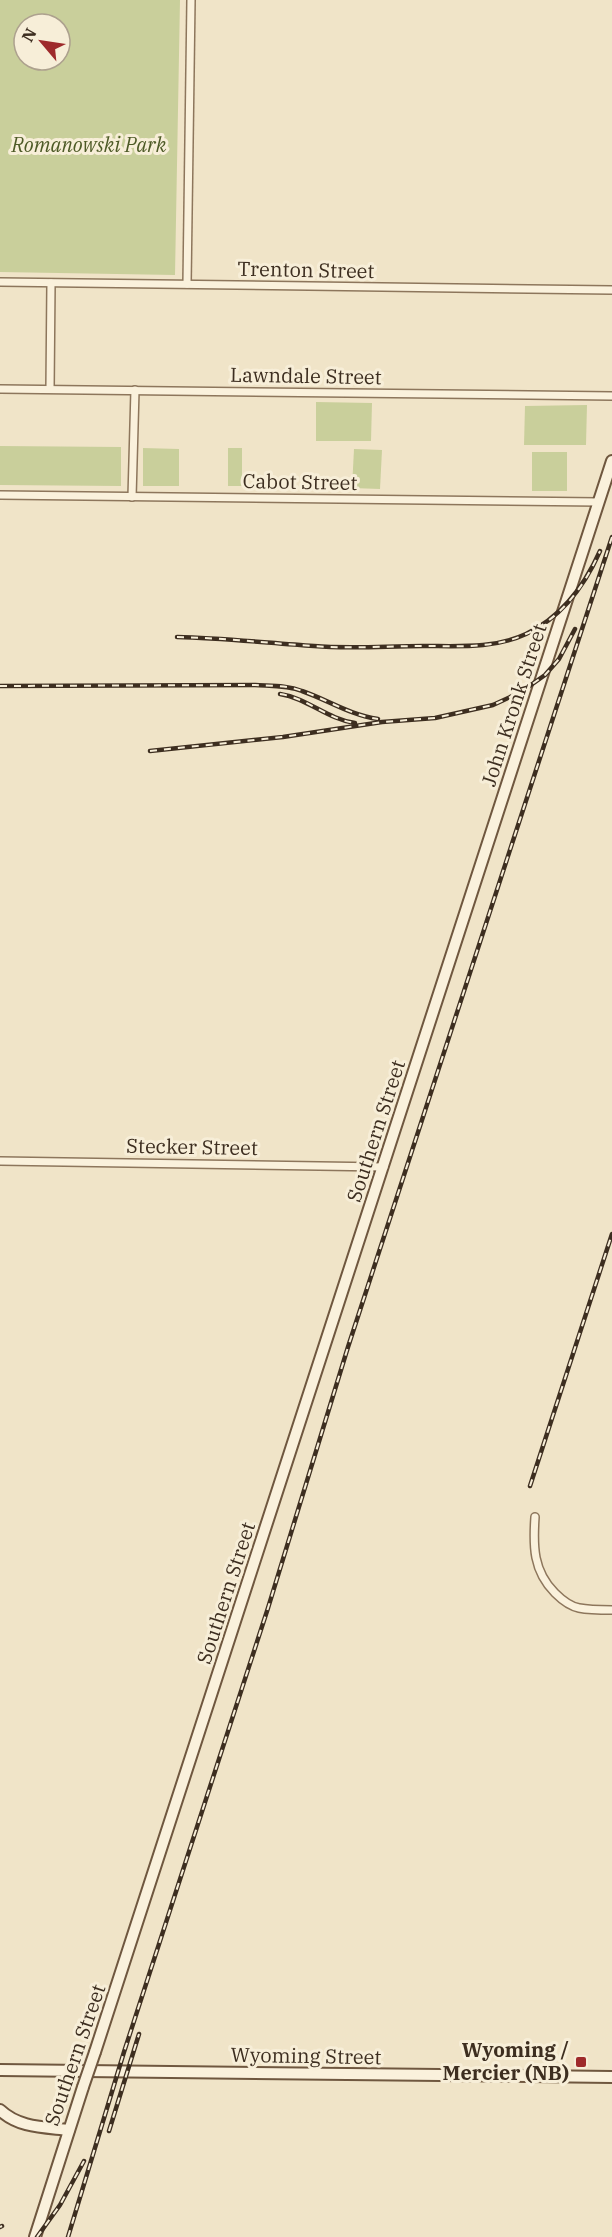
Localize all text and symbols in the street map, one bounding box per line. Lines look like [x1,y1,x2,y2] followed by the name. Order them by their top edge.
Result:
[12,12,72,72] north arrow
[17,24,41,45] text: N
[11,131,167,158] park label: Romanowski Park
[237,255,375,284] street label: Trenton Street
[230,361,382,390] street label: Lawndale Street
[242,467,358,496] street label: Cabot Street
[474,620,553,790] street label: John Kronk Street
[340,1056,411,1205] street label: Southern Street
[126,1132,258,1161] street label: Stecker Street
[190,1518,261,1667] street label: Southern Street
[38,1980,111,2129] street label: Southern Street
[443,2036,569,2086] place label: Wyoming / Mercier (NB)
[230,2041,382,2070] street label: Wyoming Street
[574,2055,588,2069] marker: Wyoming / Mercier (NB)

